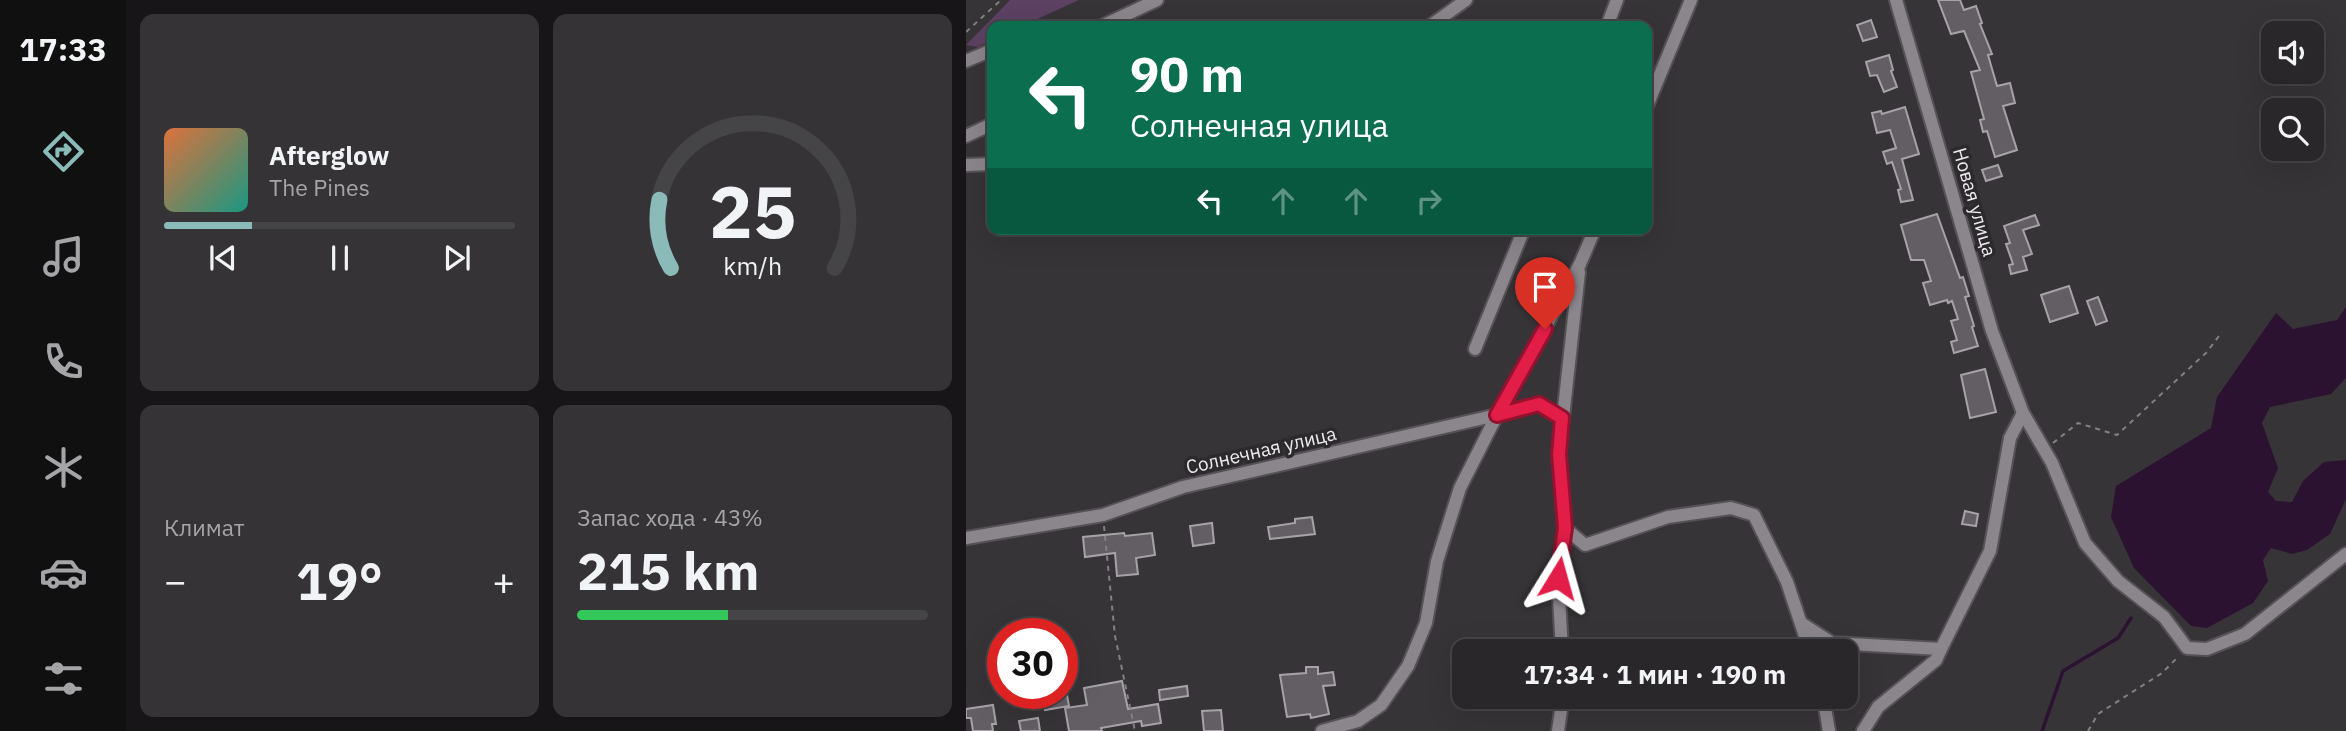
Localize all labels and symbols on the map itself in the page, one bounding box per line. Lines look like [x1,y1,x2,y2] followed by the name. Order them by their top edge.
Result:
[1948,145,2002,259] street label: Новая улица
[1515,257,1575,329] pin
[1184,421,1338,479] street label: Солнечная улица
[1521,541,1595,615] position arrow
[987,618,1078,709] speed limit sign: 30

